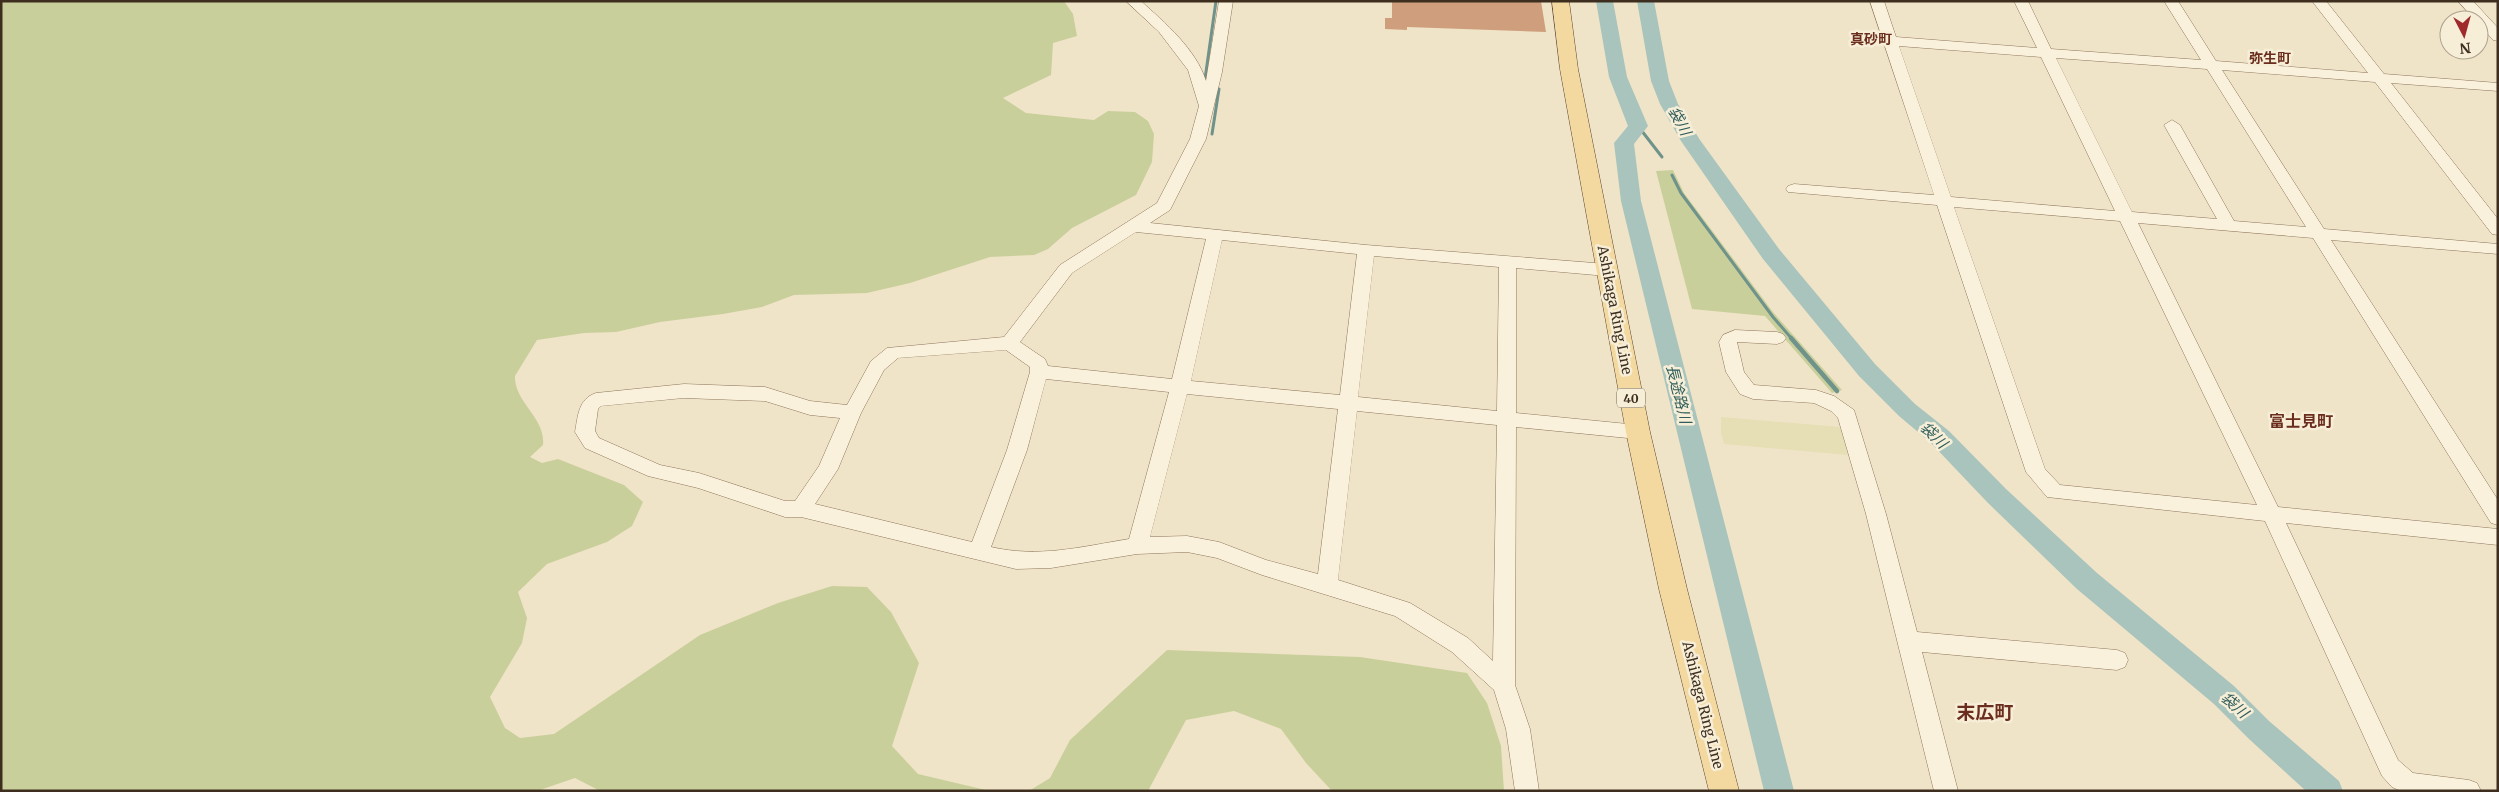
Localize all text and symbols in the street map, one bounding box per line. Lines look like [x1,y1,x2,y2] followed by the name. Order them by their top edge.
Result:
[2439,10,2489,60] north arrow
[1850,30,1892,48] district label: 真砂町
[2459,38,2472,57] text: N
[2249,49,2291,67] district label: 弥生町
[1665,103,1696,140] water label: 袋川
[1593,243,1636,376] street label: Ashikaga Ring Line
[1663,363,1696,427] water label: 長途路川
[1617,388,1645,408] road number: 40
[2269,411,2333,431] district label: 富士見町
[1917,418,1953,454] water label: 袋川
[1678,638,1728,771] street label: Ashikaga Ring Line
[2217,688,2254,723] water label: 袋川
[1956,700,2014,724] district label: 末広町

